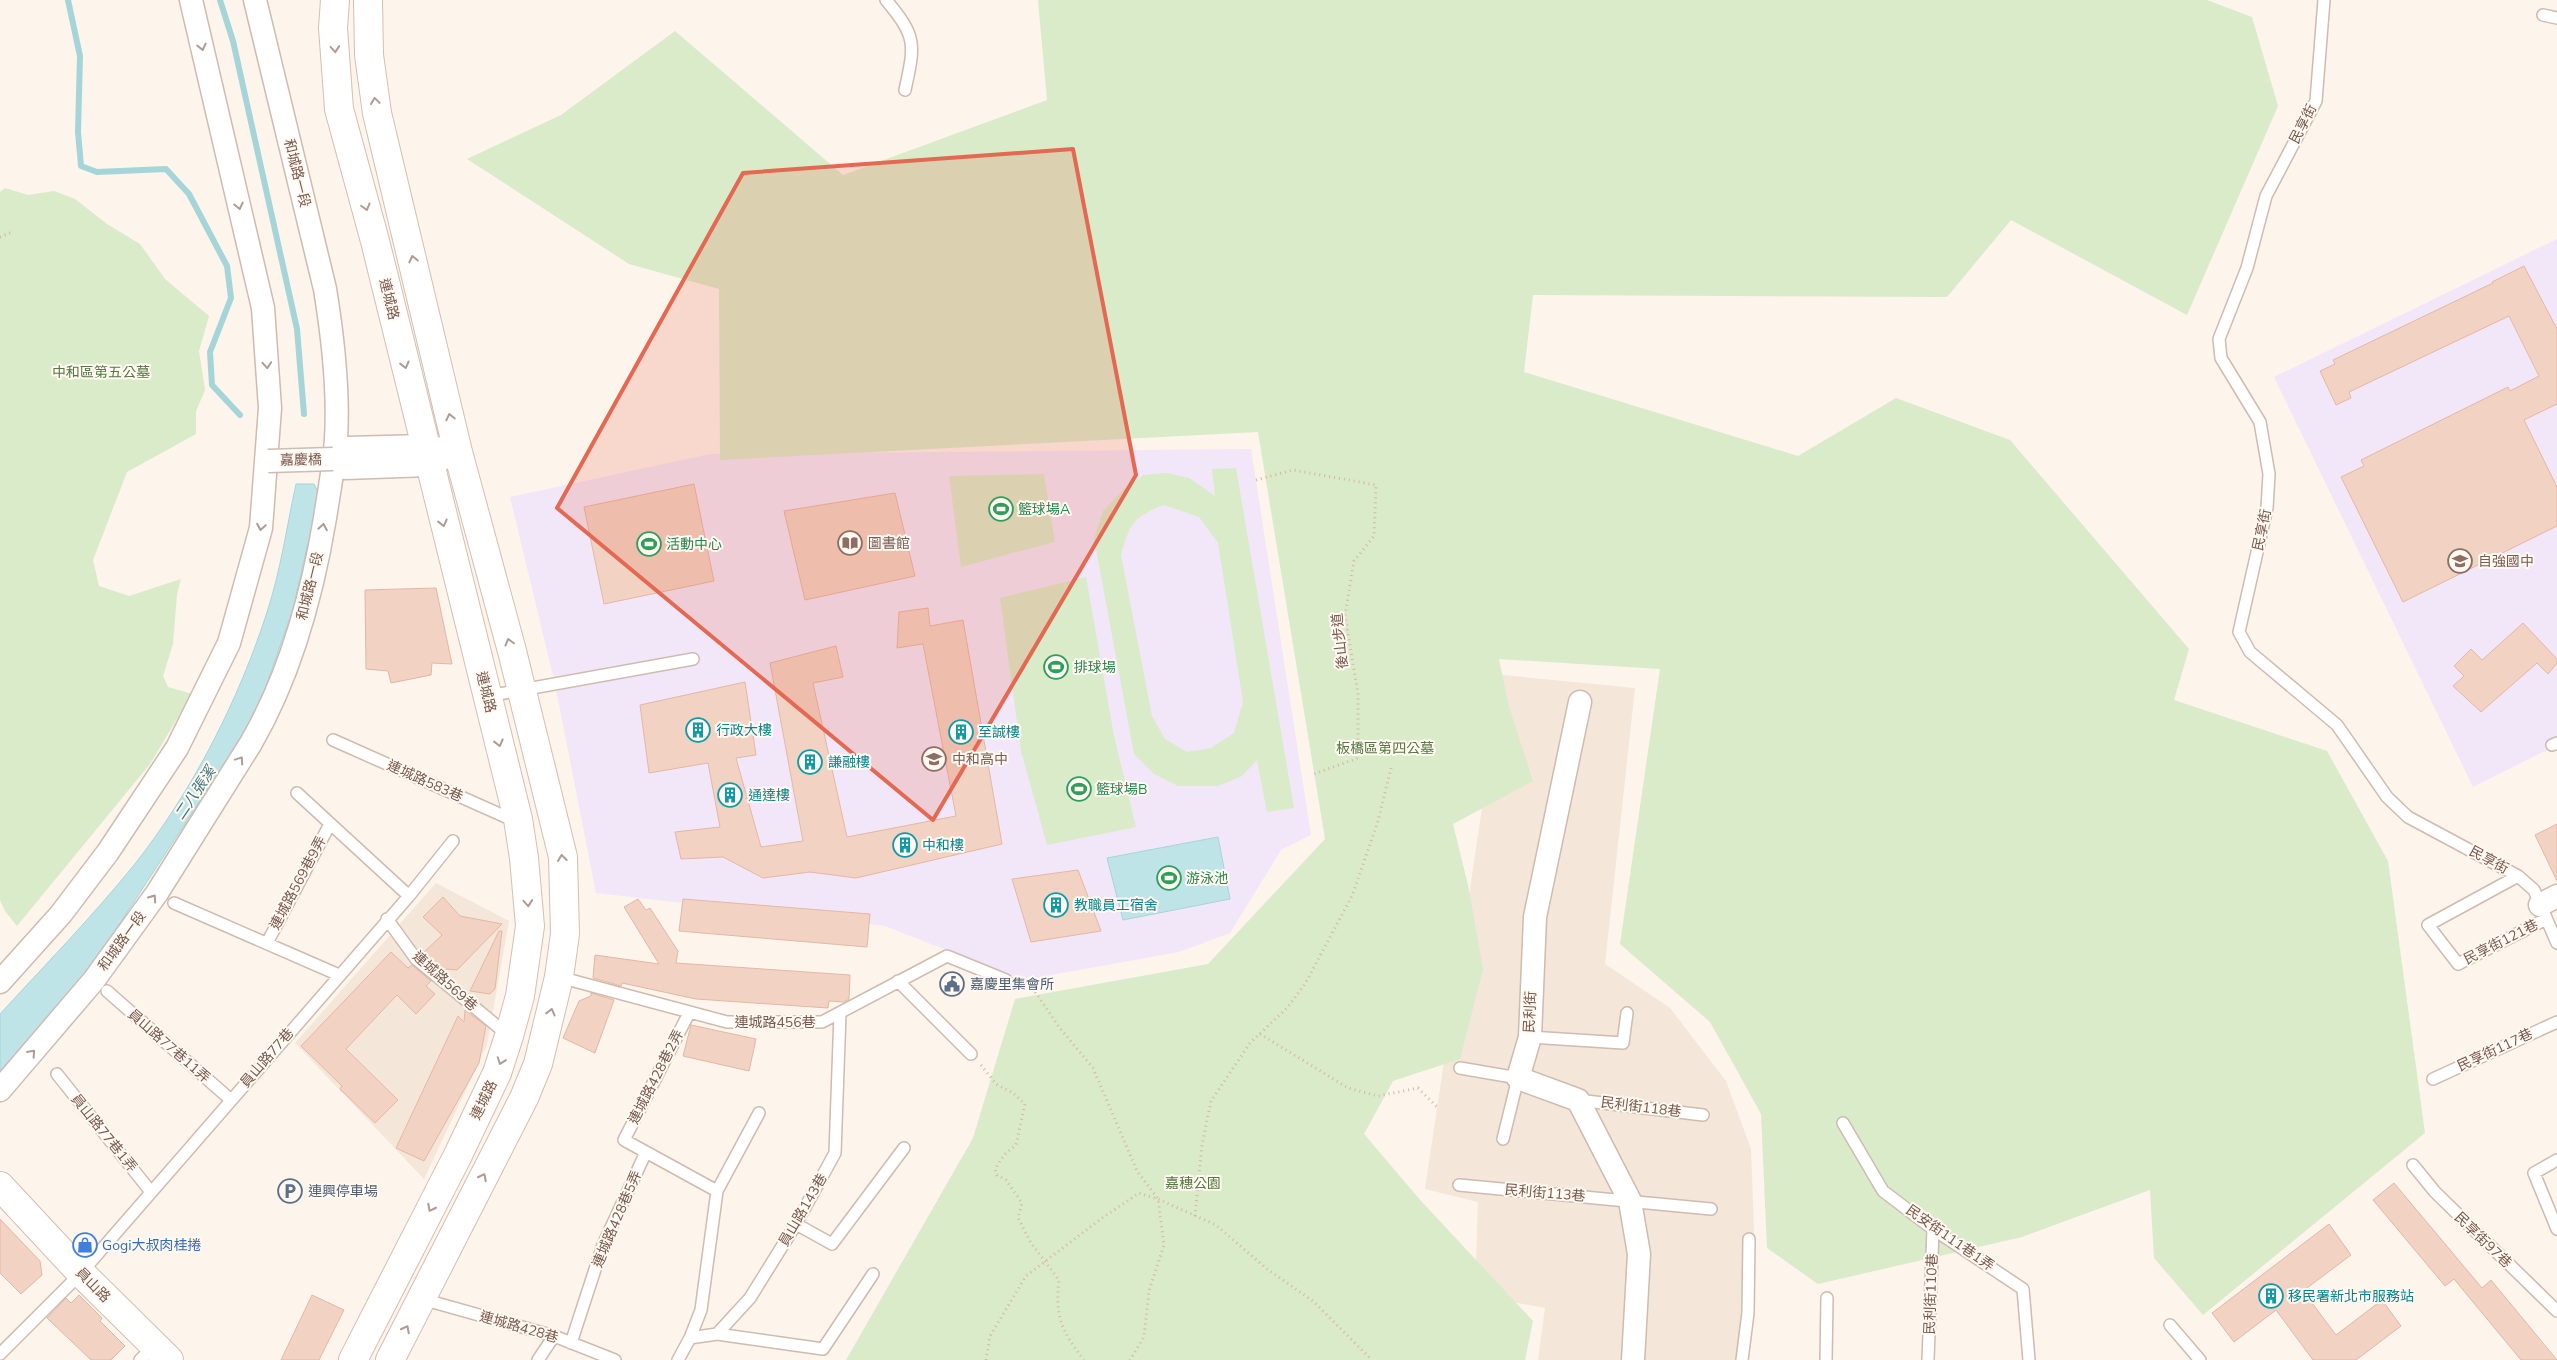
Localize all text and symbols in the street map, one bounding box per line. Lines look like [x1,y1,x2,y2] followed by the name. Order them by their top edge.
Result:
[196,43,207,52] one-way arrow
[329,45,340,53] one-way arrow
[371,97,381,106] one-way arrow
[2285,101,2321,147] street label: 民享街
[279,137,315,209] street label: 和城路一段
[233,201,244,210] one-way arrow
[360,203,371,212] one-way arrow
[408,255,419,264] one-way arrow
[375,276,403,322] street label: 連城路
[399,361,410,370] one-way arrow
[261,362,272,370] one-way arrow
[52,363,150,382] park label: 中和區第五公墓
[445,413,456,422] one-way arrow
[280,450,322,470] street label: 嘉慶橋
[988,496,1014,522] sports icon: 籃球場A
[1018,500,1070,519] place label: 籃球場A
[2248,507,2276,553] street label: 民享街
[438,518,448,526] one-way arrow
[318,522,328,531] one-way arrow
[256,523,266,532] one-way arrow
[837,530,863,556] library icon: 圖書館
[636,531,662,557] sports icon: 活動中心
[868,534,910,553] place label: 圖書館
[666,535,722,554] place label: 活動中心
[2447,548,2473,574] school or university icon: 自強國中
[292,550,328,622] street label: 和城路一段
[2478,552,2534,571] place label: 自強國中
[1328,612,1352,670] street label: 後山步道
[505,639,515,647] one-way arrow
[1043,654,1069,680] sports icon: 排球場
[1074,658,1116,677] place label: 排球場
[472,669,500,715] street label: 連城路
[685,717,711,743] building icon: 行政大樓
[948,719,974,745] building icon: 至誠樓
[716,721,772,740] place label: 行政大樓
[978,723,1020,742] place label: 至誠樓
[493,739,504,748] one-way arrow
[1336,739,1434,758] park label: 板橋區第四公墓
[921,746,947,772] school or university icon: 中和高中
[797,749,823,775] building icon: 謙融樓
[952,750,1008,769] place label: 中和高中
[828,753,870,772] place label: 謙融樓
[233,756,243,765] one-way arrow
[384,756,466,806] street label: 連城路583巷
[170,761,221,823] water label: 二八張溪
[1066,776,1092,802] sports icon: 籃球場B
[1096,780,1147,799] place label: 籃球場B
[717,782,743,808] building icon: 通達樓
[748,786,790,805] place label: 通達樓
[892,832,918,858] building icon: 中和樓
[265,833,331,933] street label: 連城路569巷9弄
[922,836,964,855] place label: 中和樓
[2466,842,2512,878] street label: 民享街
[557,854,568,862] one-way arrow
[1156,865,1182,891] sports icon: 游泳池
[1186,869,1228,888] place label: 游泳池
[1043,892,1069,918] building icon: 教職員工宿舍
[147,894,156,904] one-way arrow
[1074,896,1158,915] place label: 教職員工宿舍
[522,899,533,907] one-way arrow
[94,907,150,975] street label: 和城路一段
[2461,915,2541,969] street label: 民享街121巷
[408,947,482,1015] street label: 連城路569巷
[939,971,965,997] public building icon: 嘉慶里集會所
[970,975,1054,994] place label: 嘉慶里集會所
[1519,991,1541,1033] street label: 民利街
[124,1005,214,1087] street label: 員山路77巷11弄
[545,1007,556,1016] one-way arrow
[734,1013,816,1032] street label: 連城路456巷
[236,1024,298,1092] street label: 員山路77巷
[2454,1024,2536,1076] street label: 民享街117巷
[624,1027,688,1127] street label: 連城路428巷2弄
[26,1050,34,1059] one-way arrow
[497,1057,507,1065] one-way arrow
[466,1077,502,1123] street label: 連城路
[67,1090,141,1176] street label: 員山路77巷1弄
[1600,1093,1682,1121] street label: 民利街118巷
[588,1168,646,1270] street label: 連城路428巷5弄
[774,1170,832,1250] street label: 員山路143巷
[477,1174,487,1183] one-way arrow
[1165,1174,1221,1193] park label: 嘉穗公園
[277,1178,303,1204] parking icon: 連興停車場
[1504,1180,1586,1206] street label: 民利街113巷
[308,1182,378,1201] place label: 連興停車場
[1902,1201,1998,1275] street label: 民安街111巷1弄
[427,1203,437,1212] one-way arrow
[2450,1208,2516,1272] street label: 民享街97巷
[72,1232,98,1258] shop icon: Gogi大叔肉桂捲
[102,1236,201,1255] place label: Gogi大叔肉桂捲
[1920,1253,1942,1335] street label: 民利街110巷
[71,1263,115,1307] street label: 員山路
[2258,1283,2284,1309] building icon: 移民署新北市服務站
[2288,1287,2414,1306] place label: 移民署新北市服務站
[477,1307,561,1347] street label: 連城路428巷
[400,1326,410,1335] one-way arrow

